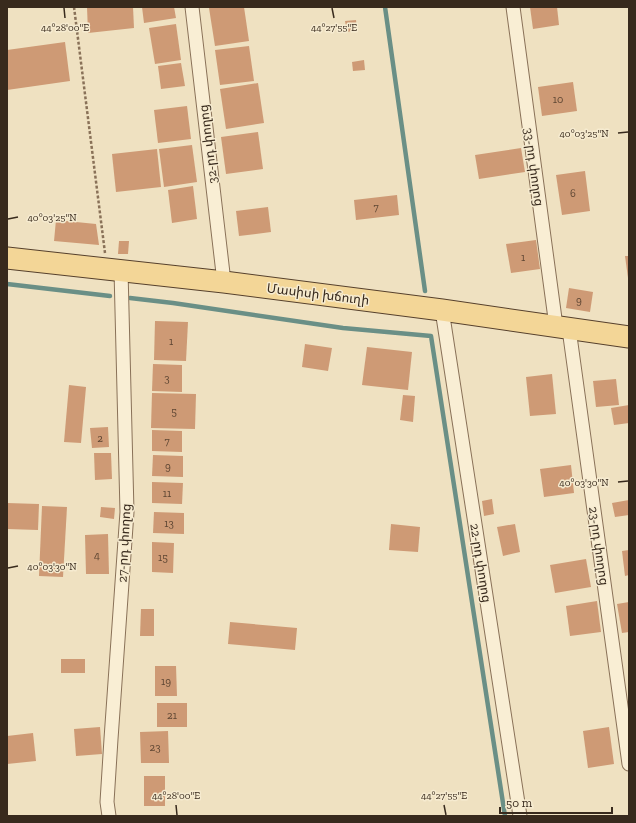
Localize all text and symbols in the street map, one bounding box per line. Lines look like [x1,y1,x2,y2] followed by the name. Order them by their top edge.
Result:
[41,22,89,34] text: 44°28'00"E
[311,22,357,34] text: 44°27'55"E
[553,93,563,106] house number: 10
[196,104,220,184] street label: 32-րդ փողոց
[521,127,547,207] street label: 33-րդ փողոց
[559,128,609,140] text: 40°03'25"N
[570,187,576,200] house number: 6
[373,201,379,214] house number: 7
[27,212,77,224] text: 40°03'25"N
[521,251,526,264] house number: 1
[266,280,370,308] street label: Մասիսի խճուղի
[576,294,582,307] house number: 9
[169,335,174,348] house number: 1
[164,372,170,385] house number: 3
[171,405,177,418] house number: 5
[97,432,103,445] house number: 2
[164,435,170,448] house number: 7
[165,460,171,473] house number: 9
[559,477,609,489] text: 40°03'30"N
[163,487,172,500] house number: 11
[114,503,134,583] street label: 27-րդ փողոց
[586,506,612,586] street label: 23-րդ փողոց
[164,517,174,530] house number: 13
[467,522,495,604] street label: 22-րդ փողոց
[94,549,100,562] house number: 4
[158,551,168,564] house number: 15
[27,561,77,573] text: 40°03'30"N
[161,675,171,688] house number: 19
[167,709,178,722] house number: 21
[149,741,161,754] house number: 23
[500,789,612,815] scale bar
[152,790,200,802] text: 44°28'00"E
[421,790,467,802] text: 44°27'55"E
[506,796,533,810] text: 50 m

